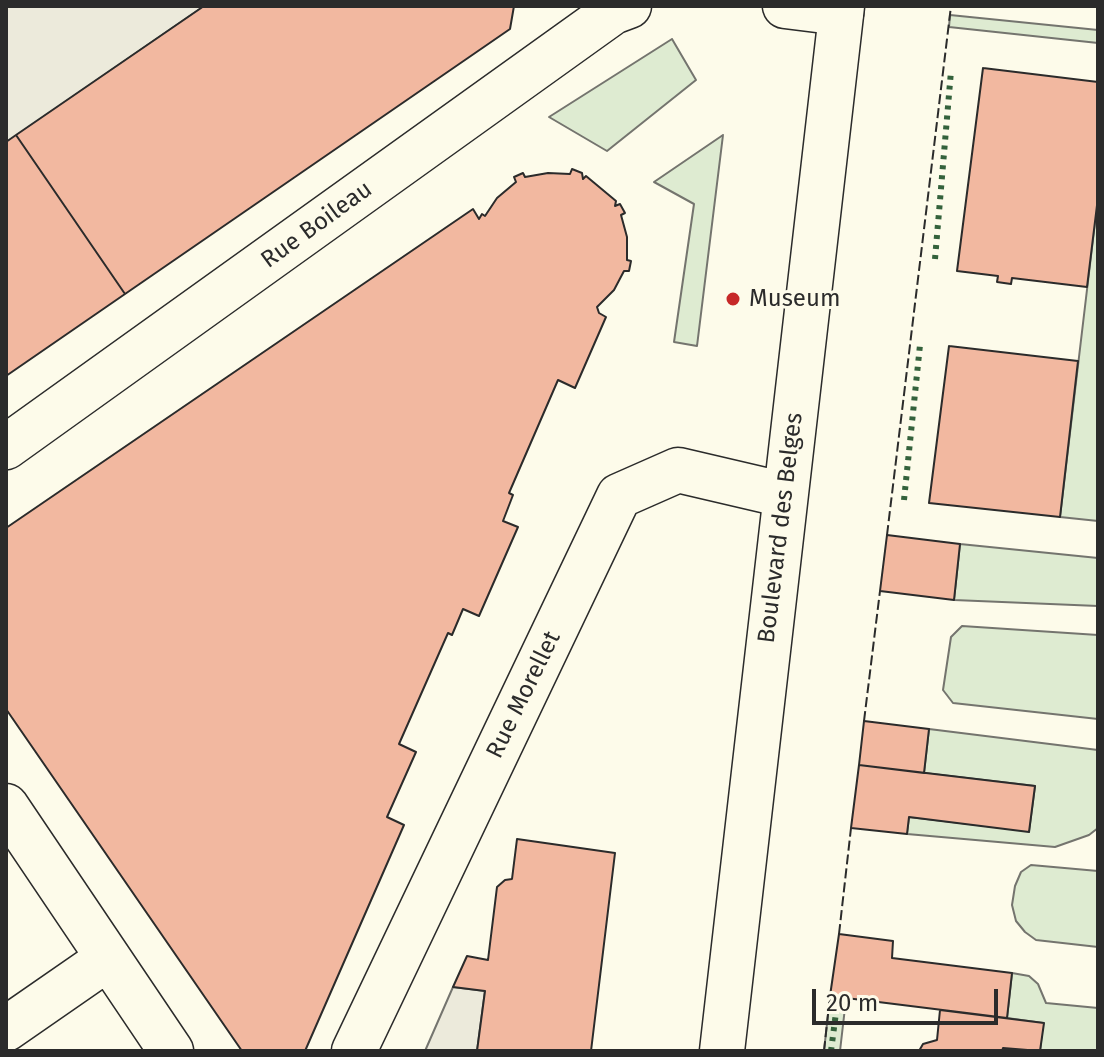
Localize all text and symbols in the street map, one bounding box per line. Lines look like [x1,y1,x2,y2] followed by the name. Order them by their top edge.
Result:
[256,175,378,275] street label: Rue Boileau
[749,285,840,313] place label: Museum
[724,290,742,308] marker: Museum
[753,411,809,645] street label: Boulevard des Belges
[481,627,567,763] street label: Rue Morellet
[816,973,1002,1023] scale bar
[826,989,878,1017] text: 20 m

